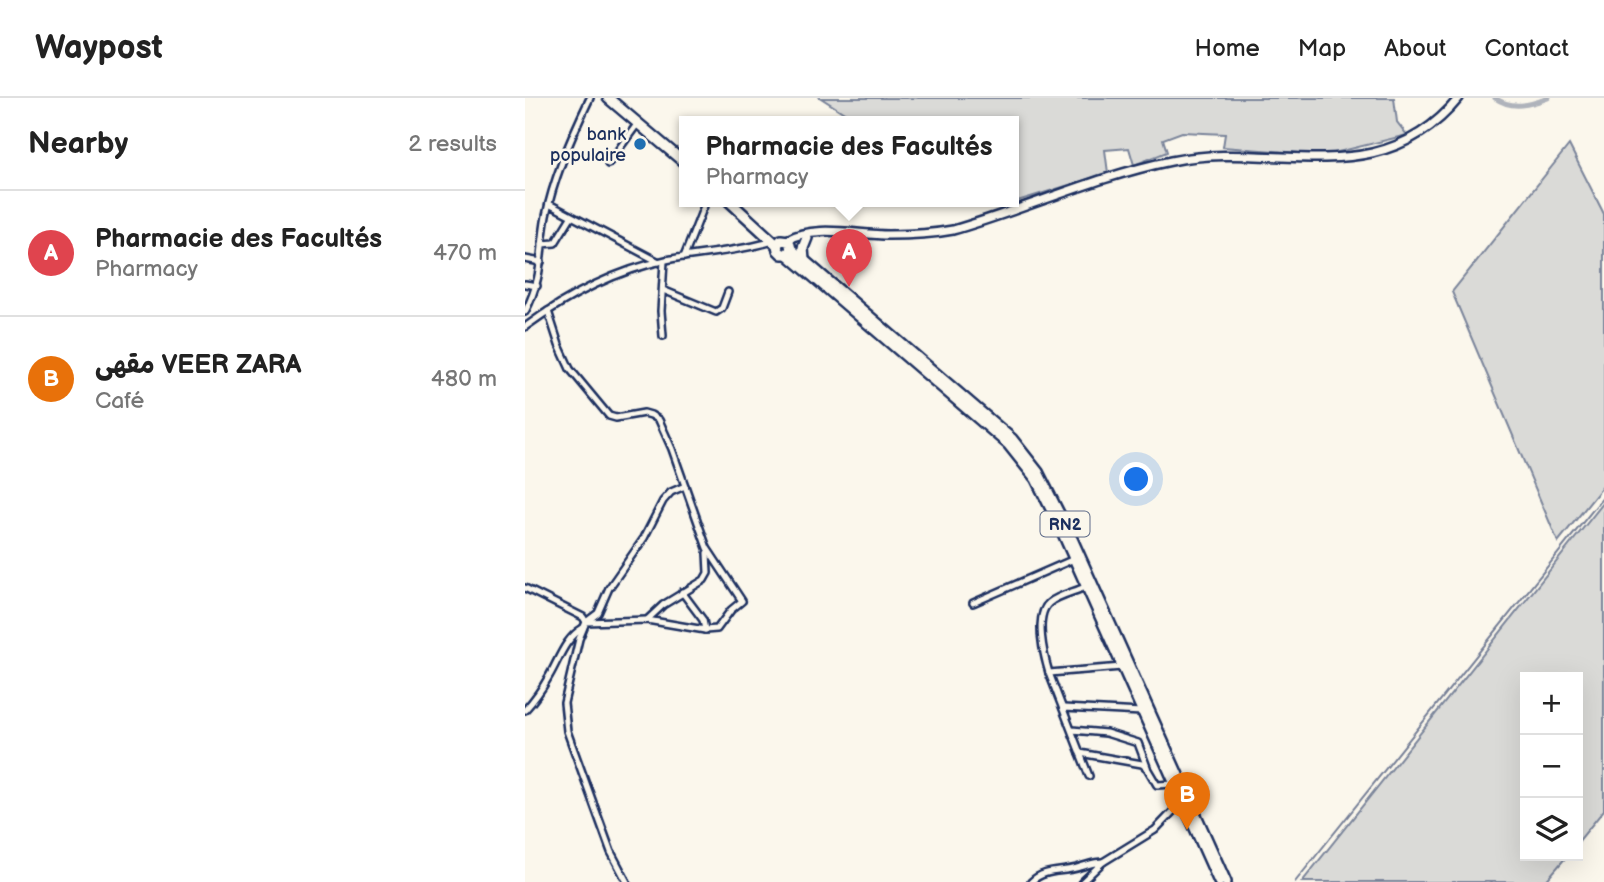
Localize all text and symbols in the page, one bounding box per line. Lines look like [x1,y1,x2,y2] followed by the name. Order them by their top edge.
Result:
[35,28,163,68] text: Waypost
[1195,34,1260,63] text: Home
[1298,34,1346,63] text: Map
[1384,34,1446,63] text: About
[1484,34,1569,63] text: Contact
[679,116,1019,207] popup
[550,124,626,166] place label: bank populaire
[28,126,128,162] text: Nearby
[408,130,497,158] text: 2 results
[705,132,993,163] text: Pharmacie des Facultés
[632,136,648,152] marker: bank populaire
[705,163,808,191] text: Pharmacy
[95,224,382,255] text: Pharmacie des Facultés
[826,229,872,287] pin: A
[44,239,58,267] text: A
[433,239,497,267] text: 470 m
[95,255,198,283] text: Pharmacy
[95,350,302,381] text: مقهى VEER ZARA
[43,365,59,393] text: B
[431,365,497,393] text: 480 m
[95,387,144,415] text: Café
[1119,462,1153,496] your location
[1041,512,1089,536] road number: RN2
[1520,672,1583,861] map controls
[1520,672,1583,735] button: +
[1520,735,1583,798] button: −
[1164,772,1210,830] pin: B
[1520,798,1583,861] button: layers

